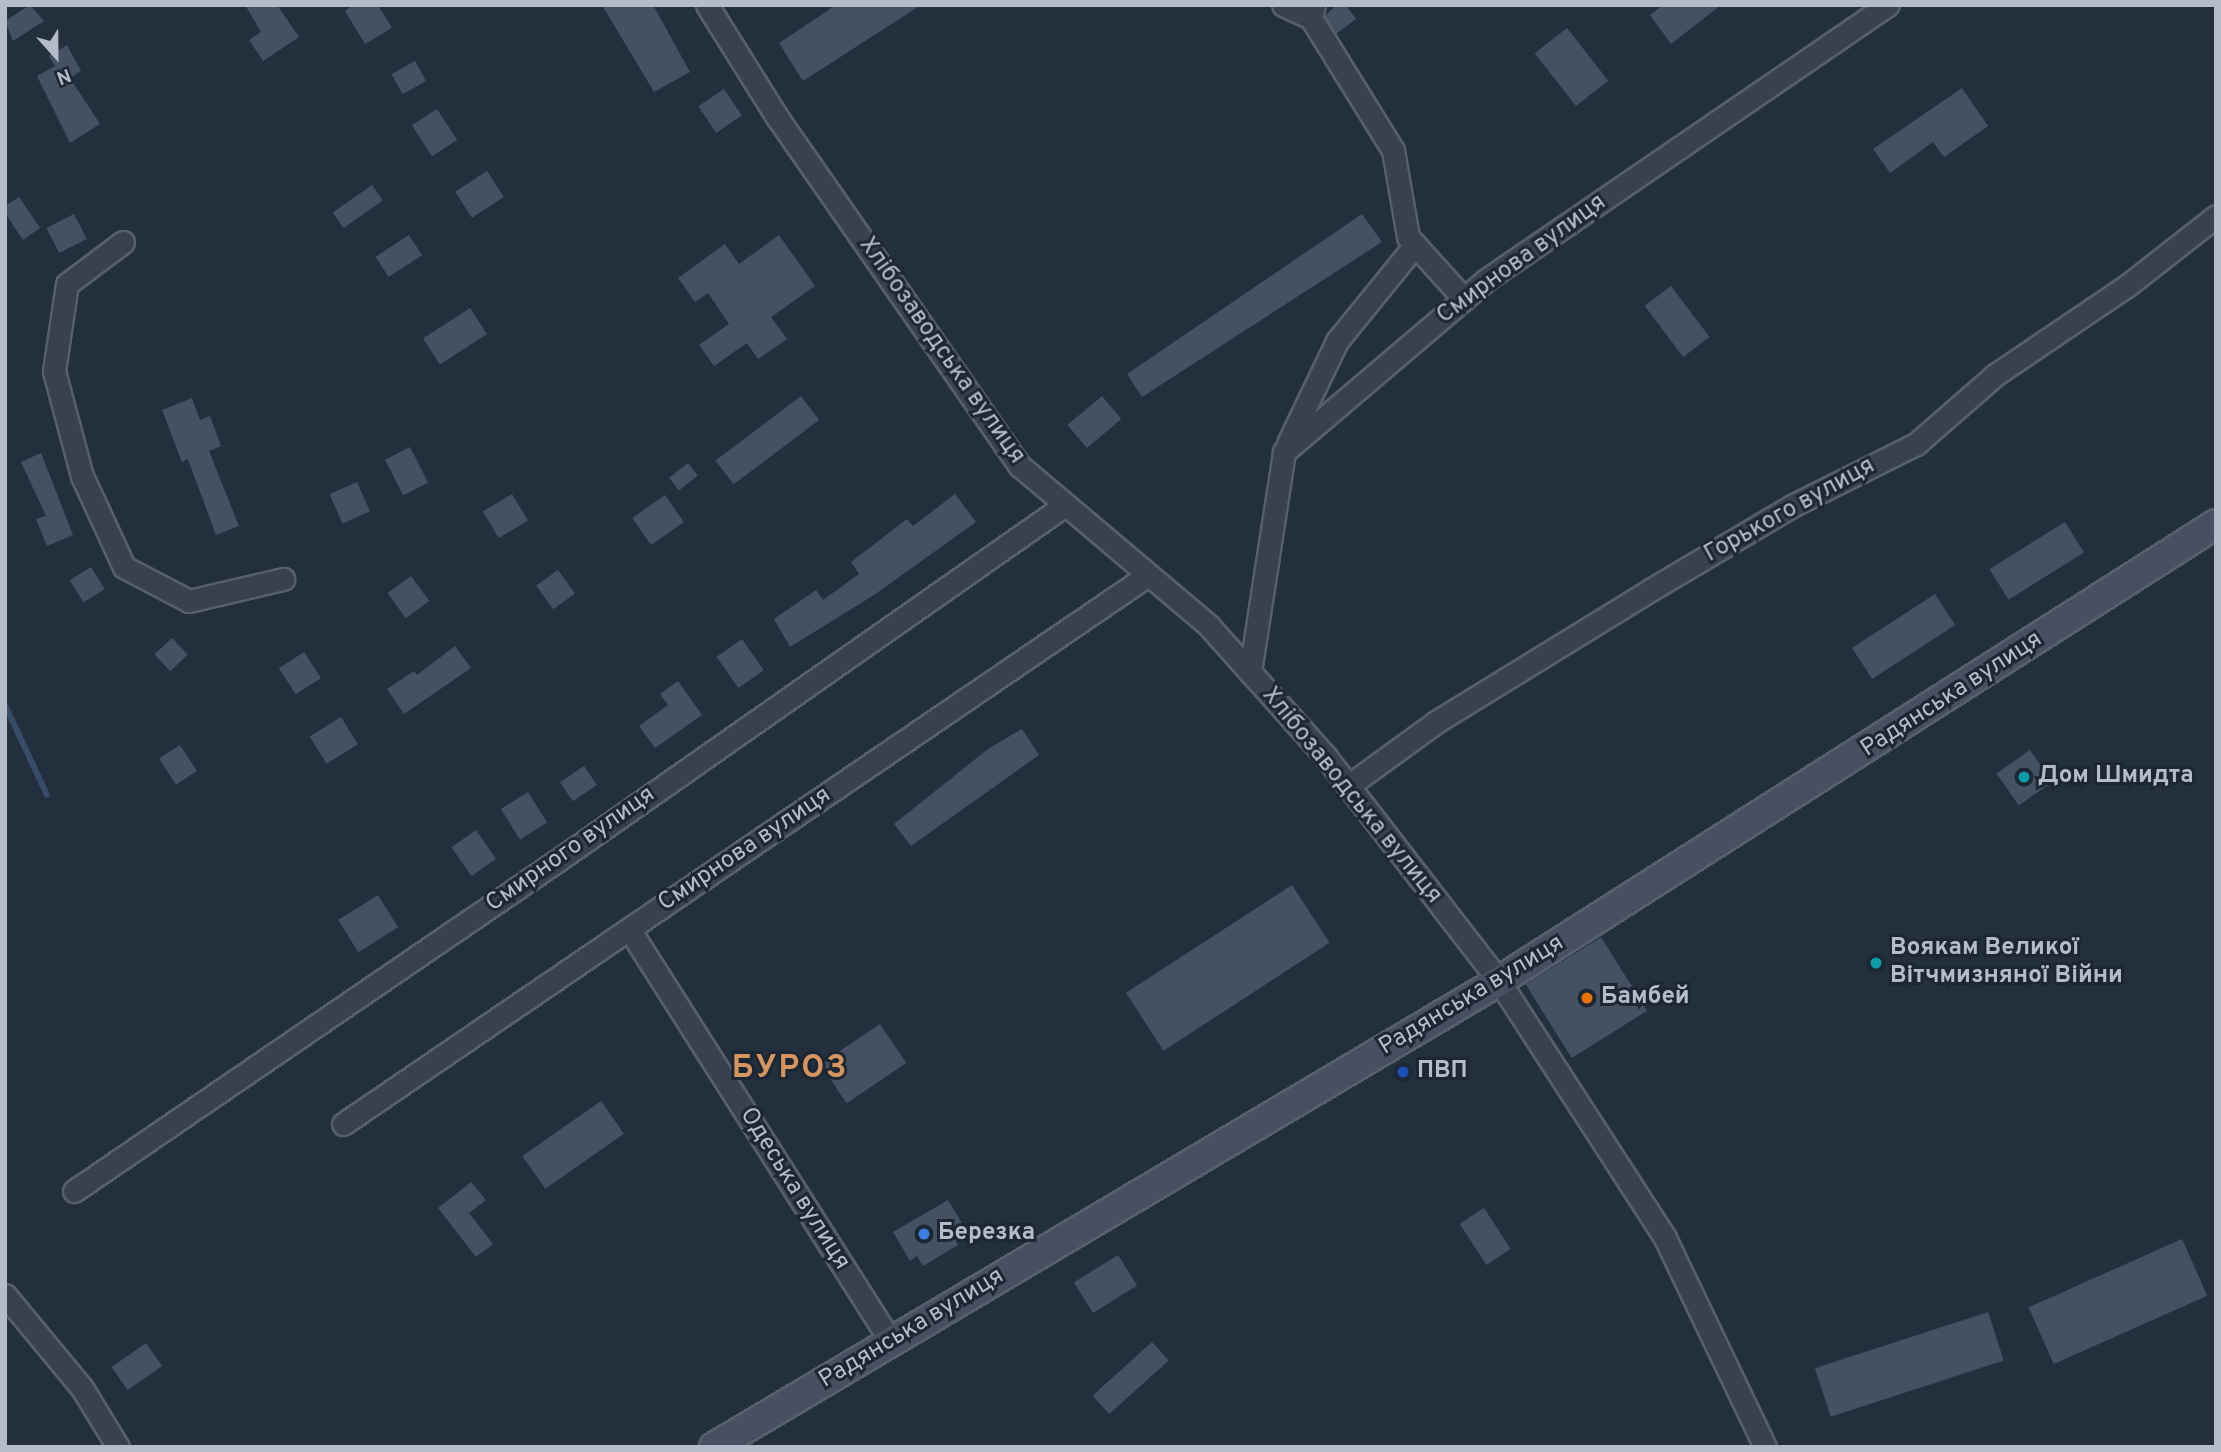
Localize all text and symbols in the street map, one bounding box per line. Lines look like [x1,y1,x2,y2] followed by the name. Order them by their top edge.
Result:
[21,21,91,91] north arrow
[53,62,74,89] text: N
[1432,189,1612,331] street label: Смирнова вулиця
[852,232,1030,470] street label: Хлібозаводська вулиця
[1700,452,1880,570] street label: Горького вулиця
[1856,626,2048,764] street label: Радянська вулиця
[1255,682,1447,910] street label: Хлібозаводська вулиця
[2038,763,2194,791] place label: Дом Шмидта
[2016,769,2032,785] marker: Дом Шмидта
[481,781,661,919] street label: Смирного вулиця
[653,782,837,918] street label: Смирнова вулиця
[1375,930,1569,1062] street label: Радянська вулиця
[1890,935,2123,991] place label: Воякам Великої Вітчмизняної Війни
[1868,955,1884,971] marker: Воякам Великої Вітчмизняної Війни
[1601,984,1690,1012] place label: Бамбей
[1579,990,1595,1006] marker: Бамбей
[732,1050,848,1088] district label: БУРОЗ
[1417,1058,1468,1086] place label: ПВП
[1395,1064,1411,1080] marker: ПВП
[733,1103,855,1275] street label: Одеська вулиця
[938,1220,1035,1248] place label: Березка
[916,1226,932,1242] marker: Березка
[815,1263,1009,1395] street label: Радянська вулиця

